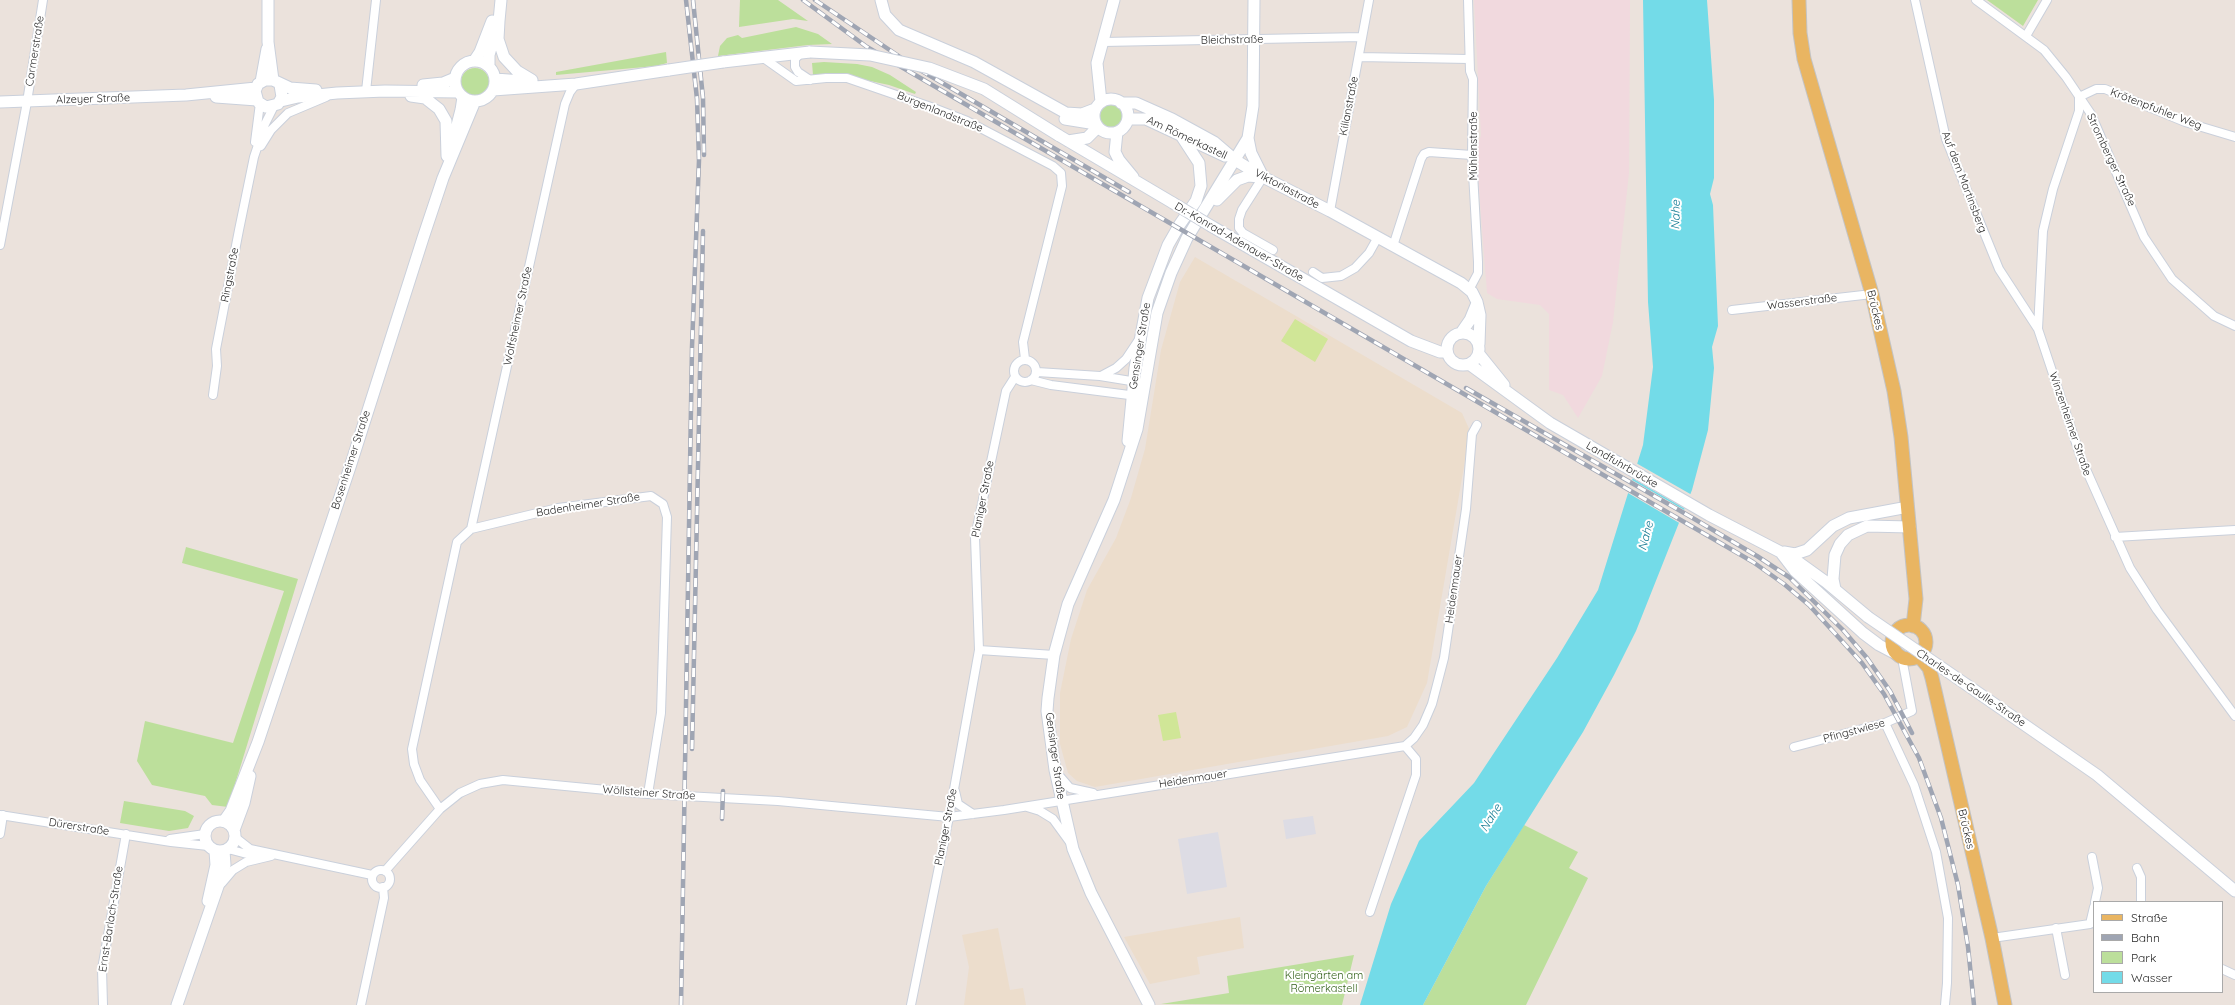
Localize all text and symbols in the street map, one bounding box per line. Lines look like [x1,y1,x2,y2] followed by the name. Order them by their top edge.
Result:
[23,15,47,87] street label: Carmerstraße
[1201,33,1263,47] street label: Bleichstraße
[1337,75,1361,137] street label: Kilianstraße
[2108,85,2204,133] street label: Krötenpfuhler Weg
[895,89,985,135] street label: Burgenlandstraße
[56,91,130,107] street label: Alzeyer Straße
[1467,111,1481,181] street label: Mühlenstraße
[2084,111,2138,209] street label: Stromberger Straße
[1145,114,1229,162] street label: Am Römerkastell
[1939,129,1989,235] street label: Auf dem Martinsberg
[1252,166,1322,212] street label: Viktoriastraße
[1172,200,1306,284] street label: Dr.-Konrad-Adenauer-Straße
[1669,200,1683,230] water label: Nahe
[218,247,242,303] street label: Ringstraße
[501,265,535,367] street label: Wolfsheimer Straße
[1864,289,1886,331] street label: Brückes
[1766,291,1838,313] street label: Wasserstraße
[1127,302,1153,390] street label: Gensinger Straße
[2046,370,2094,478] street label: Winzenheimer Straße
[329,409,373,511] street label: Bosenheimer Straße
[1584,439,1660,491] street label: Landfuhrbrücke
[969,459,997,539] street label: Planiger Straße
[535,490,641,520] street label: Badenheimer Straße
[1635,520,1657,552] water label: Nahe
[1443,554,1465,624] street label: Heidenmauer
[1914,646,2028,730] street label: Charles-de-Gaulle-Straße
[1042,712,1068,800] street label: Gensinger Straße
[1822,716,1886,746] street label: Pfingstwiese
[1158,767,1228,791] street label: Heidenmauer
[602,783,696,803] street label: Wöllsteiner Straße
[932,787,960,867] street label: Planiger Straße
[1477,802,1505,834] water label: Nahe
[1955,808,1977,850] street label: Brückes
[48,816,110,838] street label: Dürerstraße
[96,865,126,973] street label: Ernst-Barlach-Straße
[2093,901,2223,993] legend
[2131,910,2168,925] text: Straße
[2131,930,2160,945] text: Bahn
[2131,950,2156,965] text: Park
[1285,969,1363,995] park label: Kleingärten am Römerkastell
[2131,970,2172,985] text: Wasser

